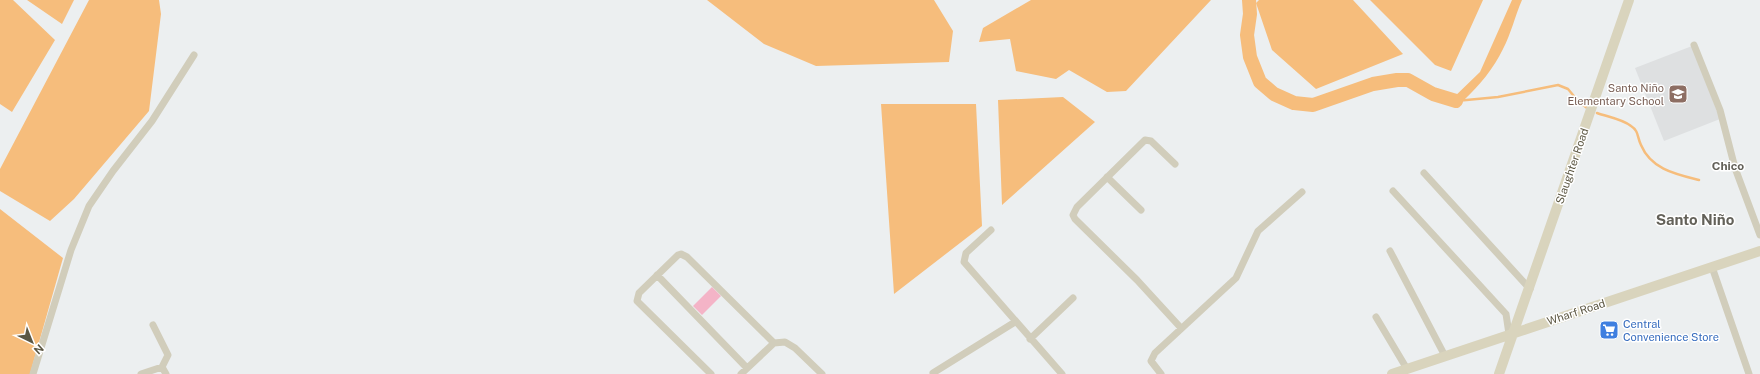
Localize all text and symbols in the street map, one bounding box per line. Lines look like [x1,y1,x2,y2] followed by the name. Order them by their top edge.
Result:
[1567,82,1664,107] place label: Santo Niño Elementary School
[1667,83,1689,105] school or university icon: Santo Niño Elementary School
[1553,126,1591,206] street label: Slaughter Road
[1712,159,1744,173] district label: Chico
[1656,211,1735,228] district label: Santo Niño
[1545,297,1607,327] street label: Wharf Road
[1623,318,1719,343] place label: Central Convenience Store
[1598,319,1620,341] supermarket icon: Central Convenience Store
[12,322,52,362] north arrow
[32,342,46,357] text: N

